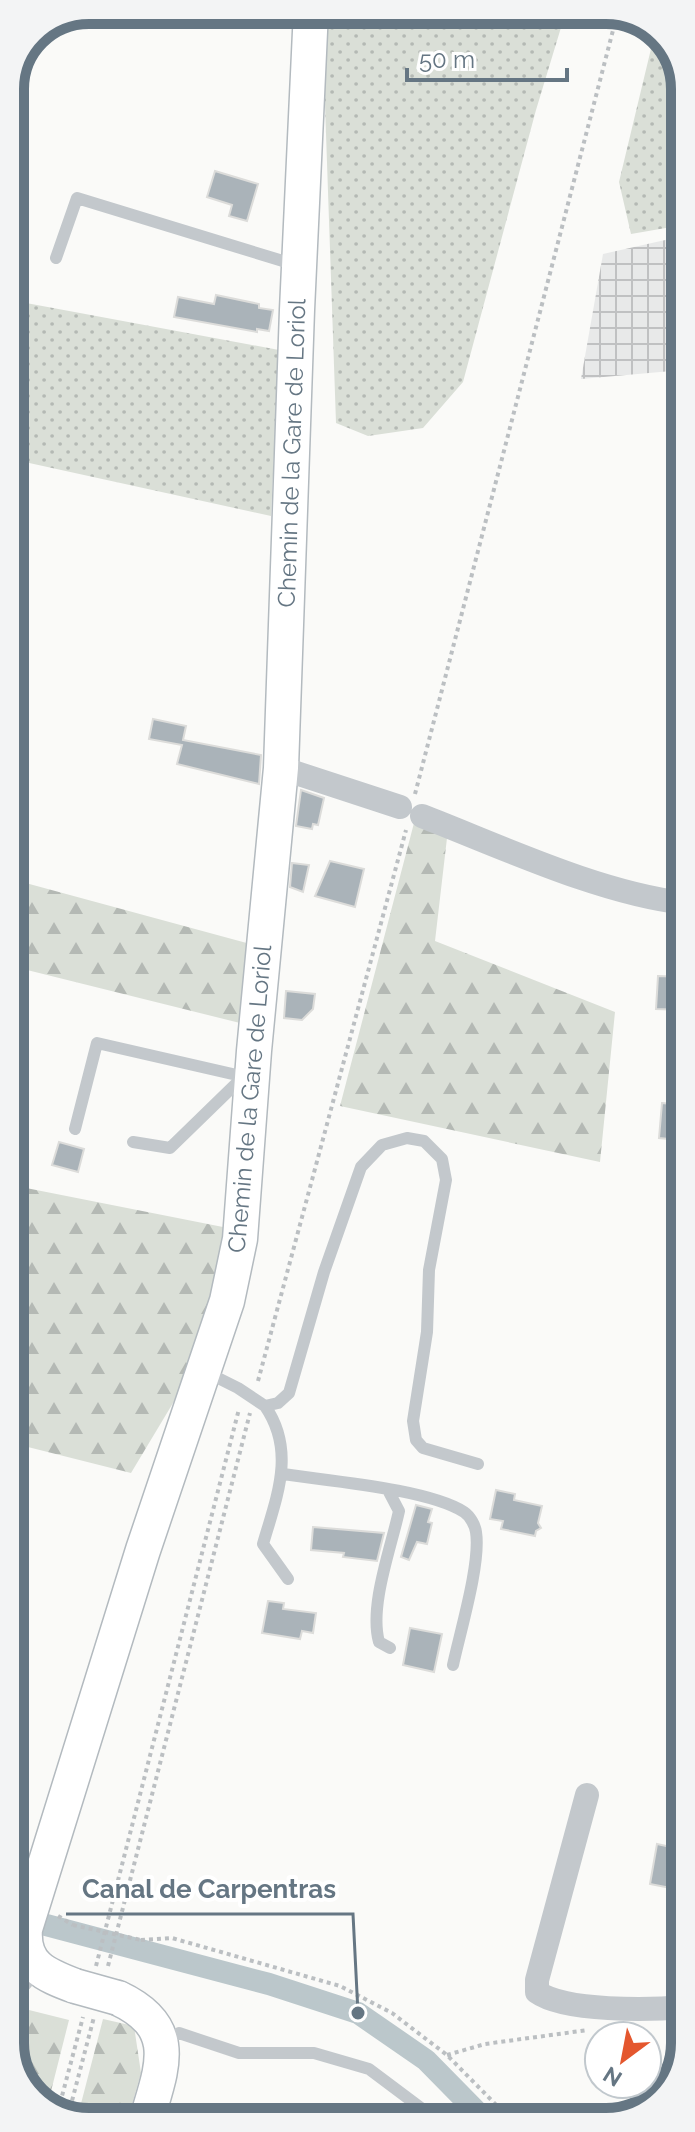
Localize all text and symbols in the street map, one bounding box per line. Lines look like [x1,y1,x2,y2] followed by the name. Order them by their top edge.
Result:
[407,32,567,82] scale bar
[419,45,475,74] text: 50 m
[272,298,311,608] street label: Chemin de la Gare de Loriol
[222,943,277,1254] street label: Chemin de la Gare de Loriol
[66,1864,353,1914] callout: Canal de Carpentras
[82,1874,336,1904] text: Canal de Carpentras
[583,2020,663,2100] north arrow
[598,2061,626,2092] text: N

